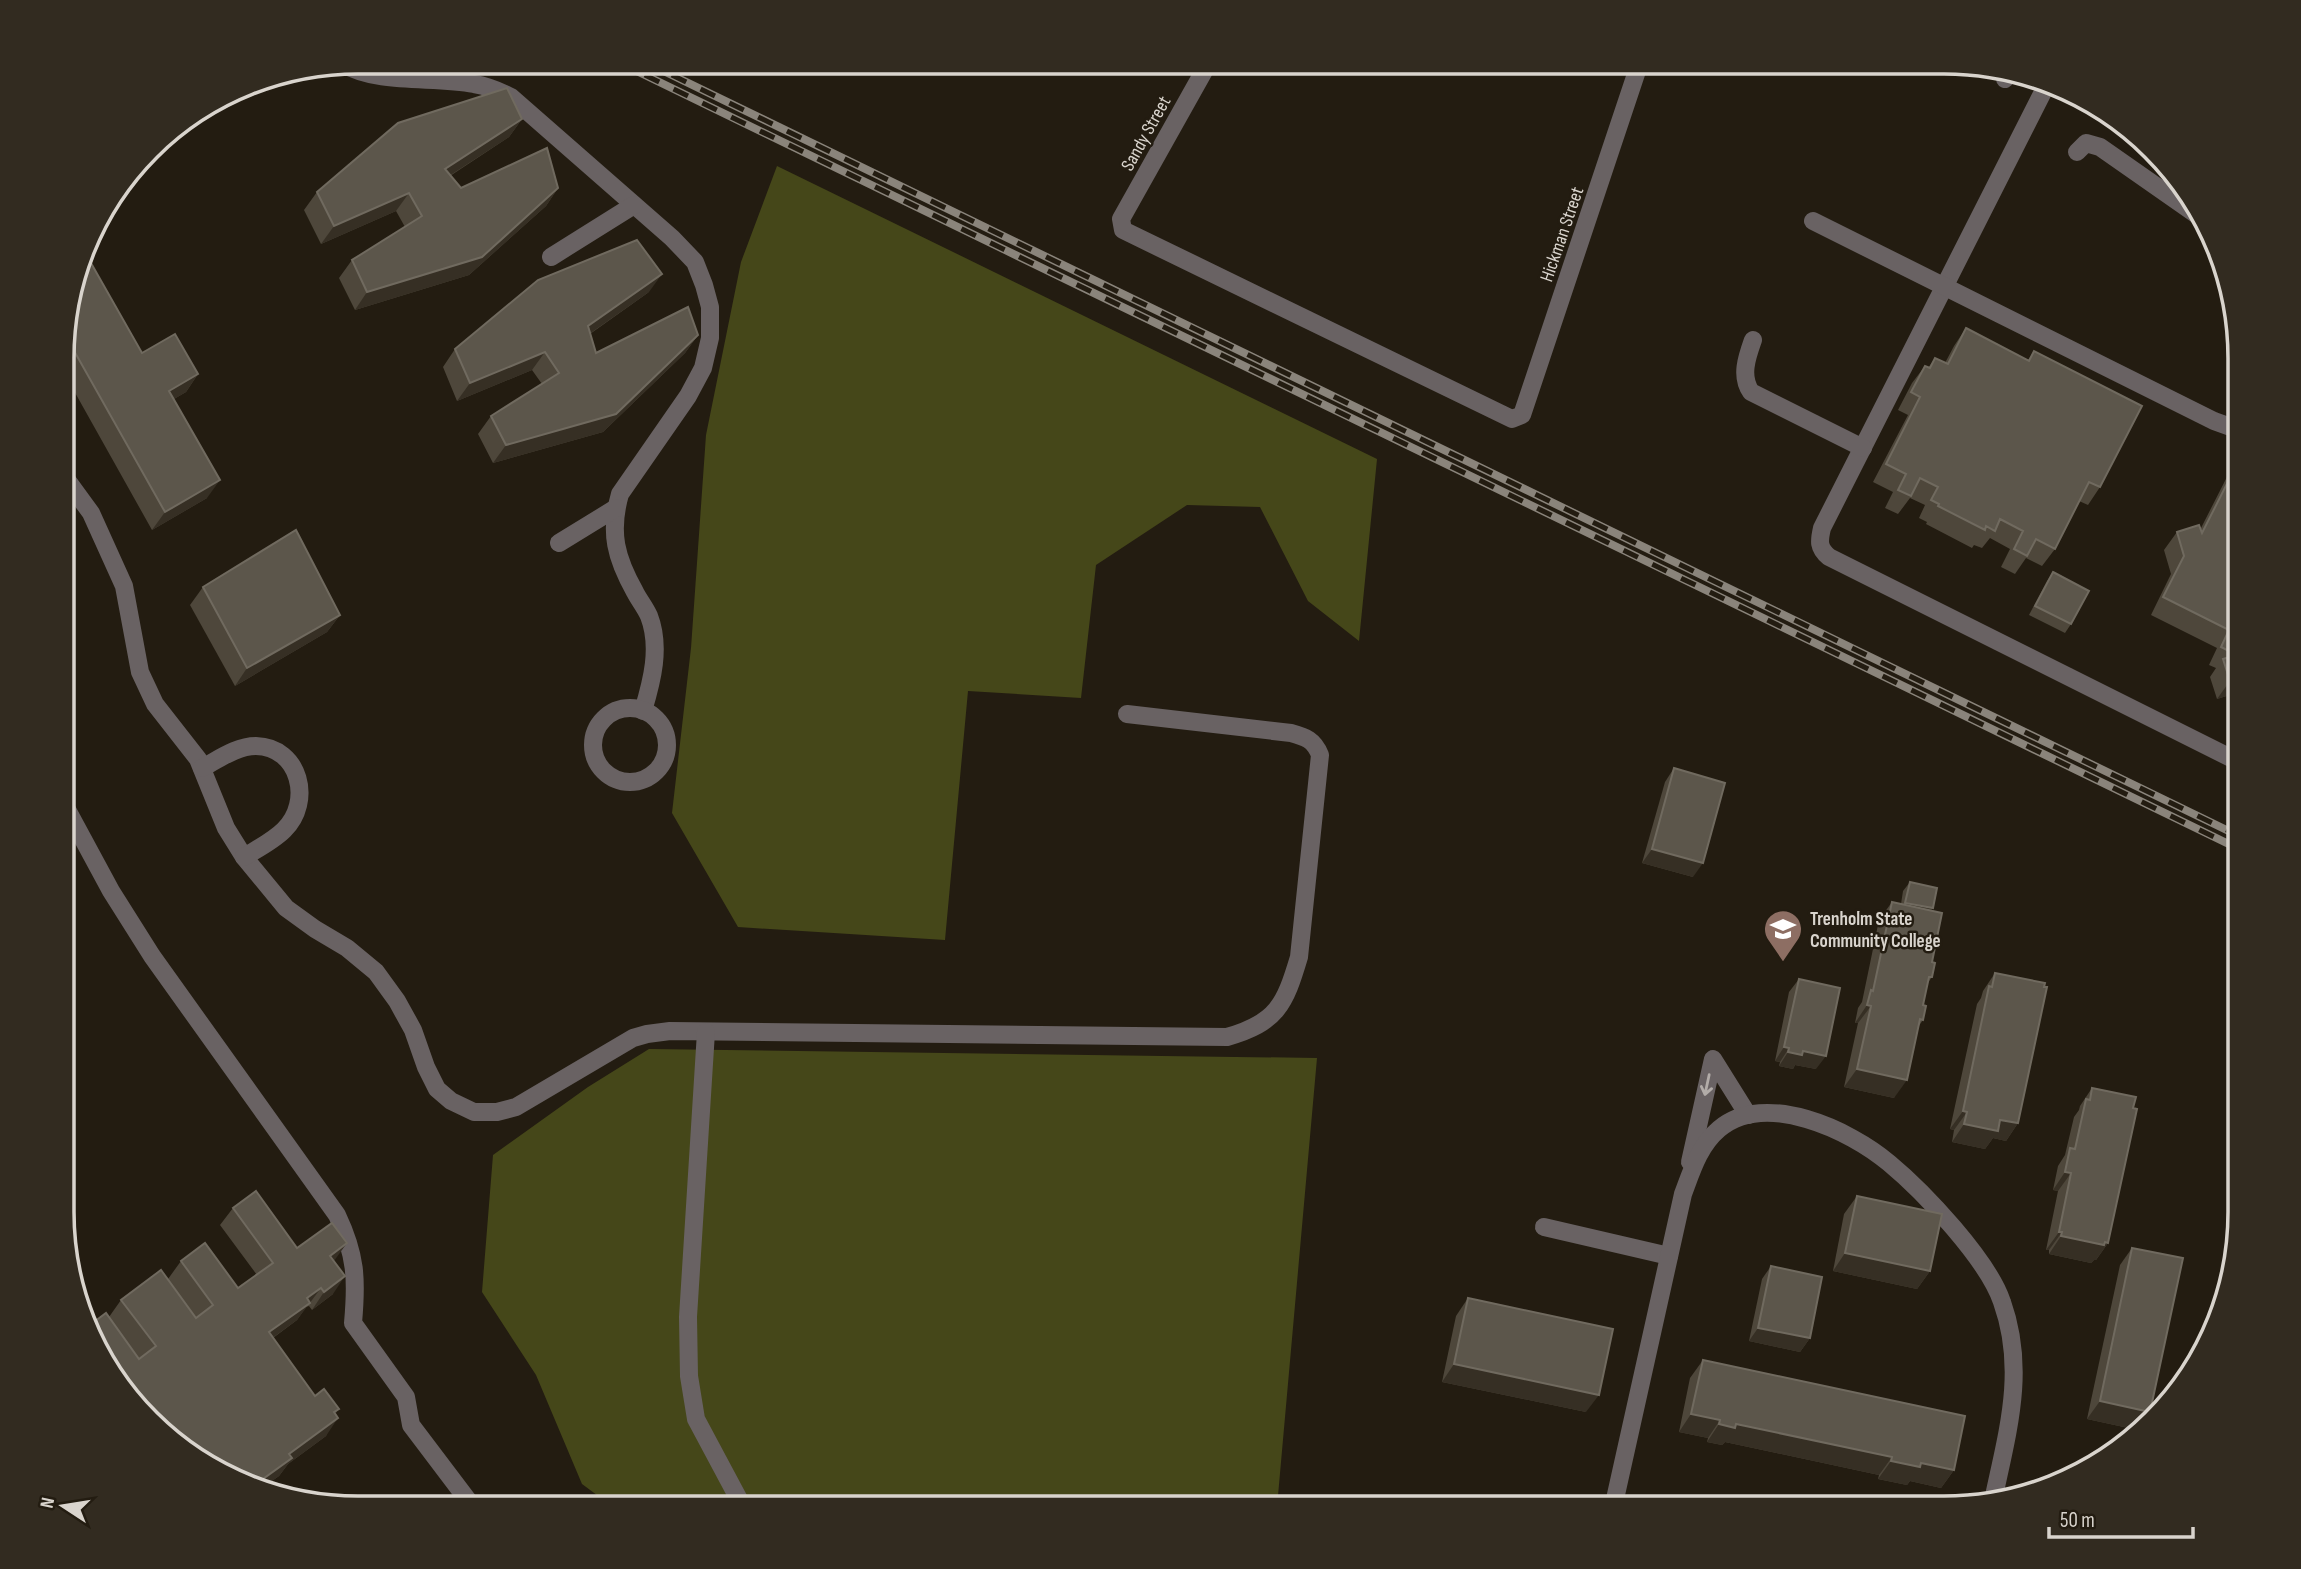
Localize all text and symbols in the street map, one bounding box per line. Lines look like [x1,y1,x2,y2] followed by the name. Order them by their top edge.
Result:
[1116,92,1176,175] street label: Sandy Street
[1535,184,1589,285] street label: Hickman Street
[1762,908,1804,963] school or university icon: Trenholm State Community College
[1810,908,1941,953] place label: Trenholm State Community College
[1700,1073,1713,1096] one-way arrow
[28,1471,98,1541] north arrow
[36,1495,60,1510] text: N
[2049,1496,2192,1540] scale bar
[2060,1508,2095,1533] text: 50 m

